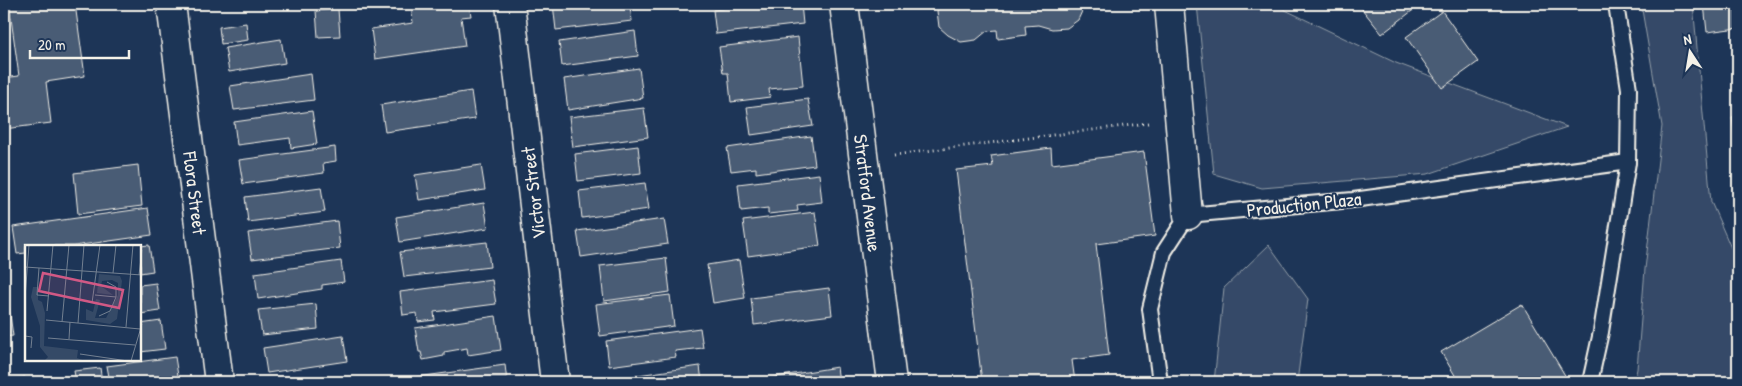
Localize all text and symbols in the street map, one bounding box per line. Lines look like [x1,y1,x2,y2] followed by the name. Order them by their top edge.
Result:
[30,28,129,60] scale bar
[1664,28,1714,78] north arrow
[1682,29,1693,49] text: N
[38,34,65,55] text: 20 m
[848,133,888,254] street label: Stratford Avenue
[514,145,552,240] street label: Victor Street
[177,149,213,236] street label: Flora Street
[1245,185,1363,223] street label: Production Plaza
[25,245,141,361] inset map

